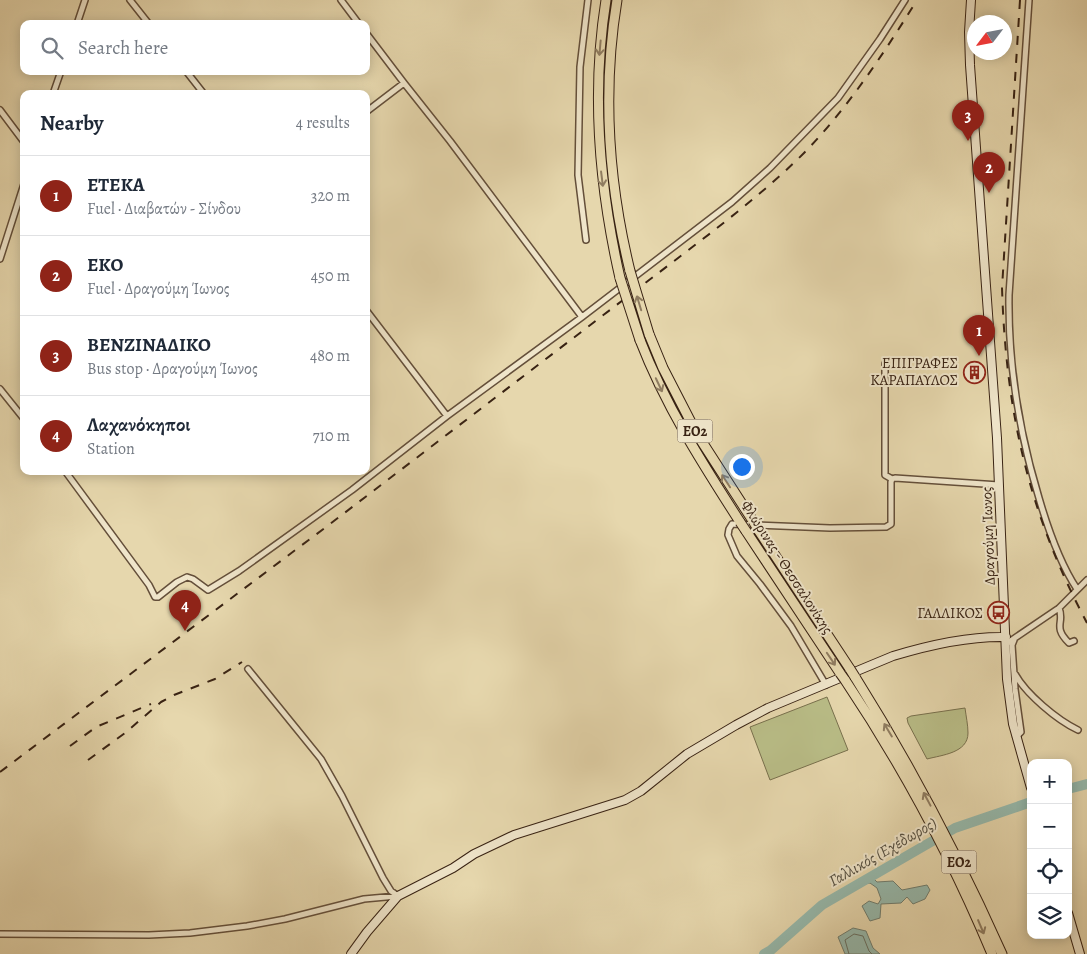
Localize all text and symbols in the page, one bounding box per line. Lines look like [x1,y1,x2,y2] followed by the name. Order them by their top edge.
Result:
[967,15,1012,60] north arrow
[20,20,370,75] search box
[38,34,66,62] icon: search
[78,35,168,61] text: Search here
[595,40,605,56] one-way arrow
[952,100,984,141] pin: 3
[40,109,103,137] text: Nearby
[296,112,350,134] text: 4 results
[973,152,1005,193] pin: 2
[597,171,607,187] one-way arrow
[87,172,145,198] text: ΕΤΕΚΑ
[53,185,59,207] text: 1
[311,185,350,207] text: 320 m
[87,198,241,220] text: Fuel · Διαβατών - Σίνδου
[87,252,123,278] text: EKO
[52,265,60,287] text: 2
[311,265,350,287] text: 450 m
[87,278,230,300] text: Fuel · Δραγούμη Ίωνος
[634,295,644,311] one-way arrow
[963,315,995,356] pin: 1
[87,332,211,358] text: ΒΕΝΖΙΝΑΔΙΚΟ
[53,345,59,367] text: 3
[310,345,350,367] text: 480 m
[870,353,958,390] place label: ΕΠΙΓΡΑΦΕΣ ΚΑΡΑΠΑΥΛΟΣ
[87,358,258,380] text: Bus stop · Δραγούμη Ίωνος
[962,360,986,384] building icon: ΕΠΙΓΡΑΦΕΣ ΚΑΡΑΠΑΥΛΟΣ
[655,377,665,392] one-way arrow
[87,412,190,438] text: Λαχανόκηποι
[678,420,712,442] road number: ΕΟ2
[52,425,60,447] text: 4
[313,425,350,447] text: 710 m
[87,438,135,460] text: Station
[729,454,755,480] your location
[721,474,731,488] one-way arrow
[976,486,1000,586] street label: Δραγούμη Ίωνος
[736,496,838,638] street label: Φλώρινας - Θεσσαλονίκης
[169,590,201,631] pin: 4
[987,601,1011,625] bus stop icon: ΓΑΛΛΙΚΟΣ
[917,603,983,623] place label: ΓΑΛΛΙΚΟΣ
[826,652,836,666] one-way arrow
[883,724,893,738] one-way arrow
[1027,759,1072,939] map controls
[1027,759,1072,804] button: +
[922,792,931,807] one-way arrow
[1027,804,1072,849] button: −
[825,812,941,892] water label: Γαλλικός (Εχέδωρος)
[1027,849,1072,894] button: locate
[942,850,976,874] road number: ΕΟ2
[1027,894,1072,939] button: layers
[976,919,986,934] one-way arrow

